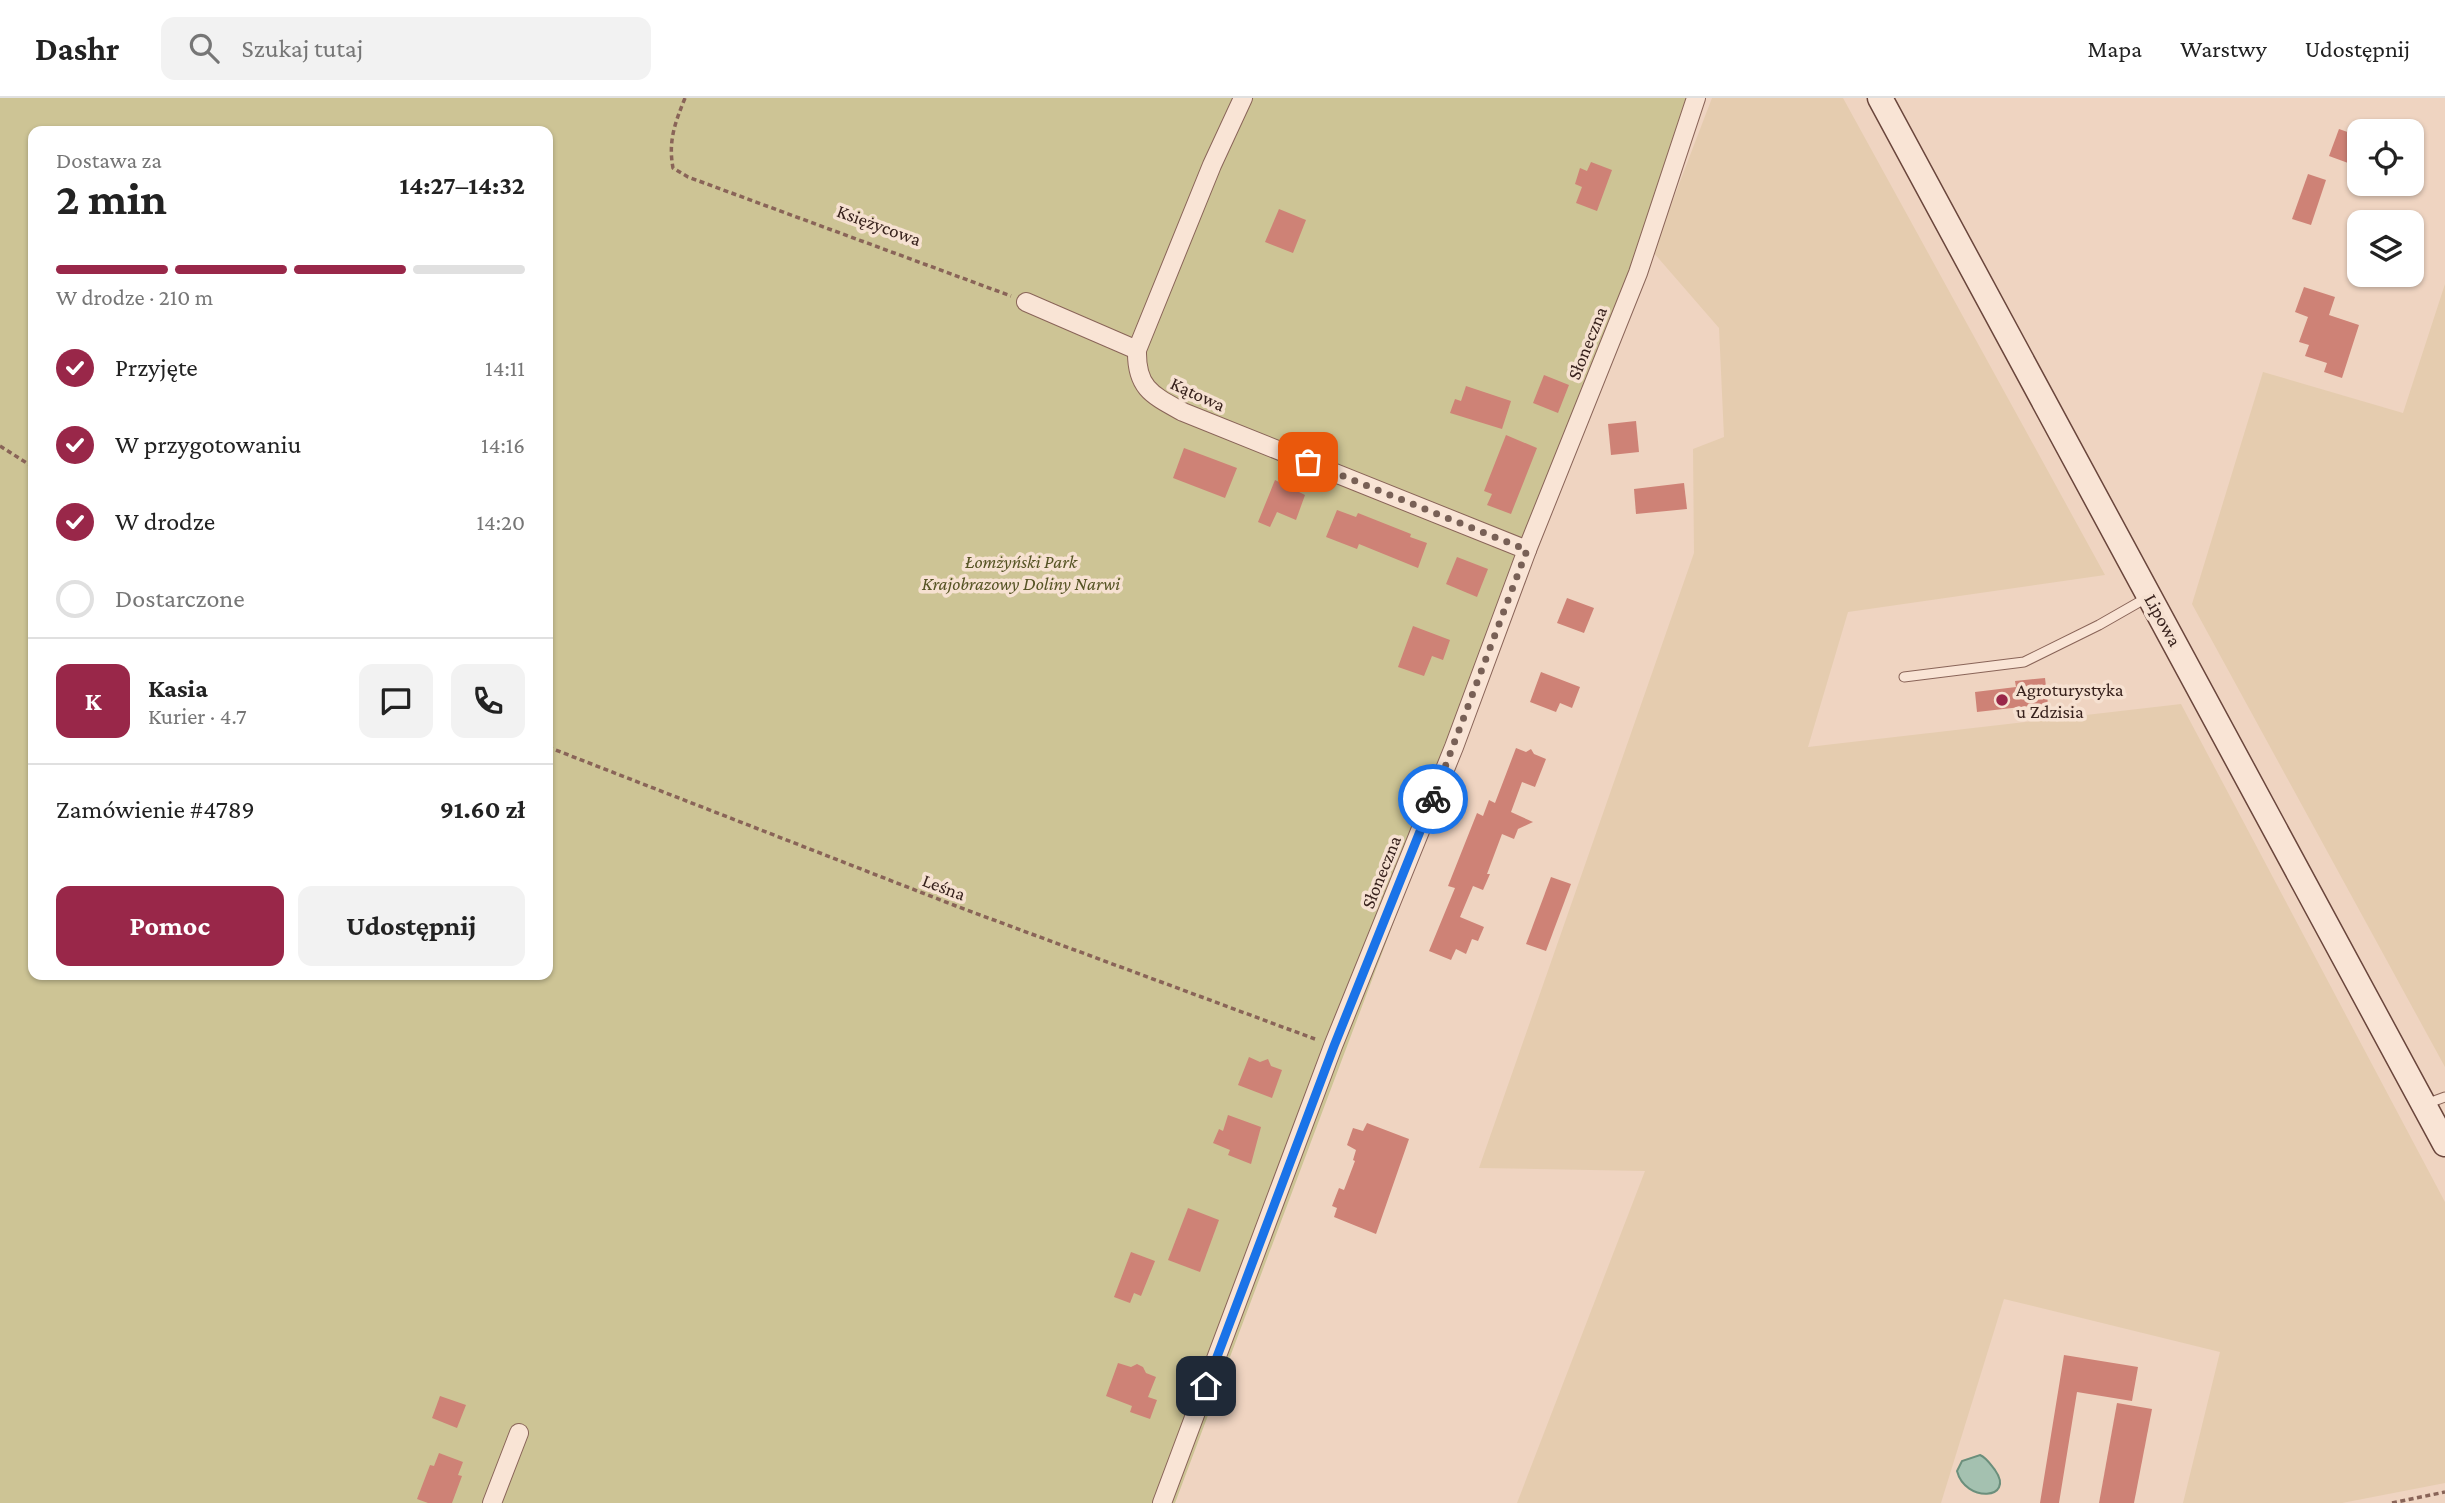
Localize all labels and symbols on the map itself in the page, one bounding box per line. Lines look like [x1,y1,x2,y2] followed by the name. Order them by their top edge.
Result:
[834,200,924,250] street label: Księżycowa
[1563,303,1611,383] street label: Słoneczna
[1167,372,1229,416] street label: Kątowa
[1278,432,1338,492] pin
[922,551,1121,595] park label: Łomżyński Park Krajobrazowy Doliny Narwi
[2140,590,2186,650] street label: Lipowa
[2016,679,2124,722] place label: Agroturystyka u Zdzisia
[1994,692,2010,708] marker: Agroturystyka u Zdzisia
[1398,764,1468,834] courier
[1357,832,1405,912] street label: Słoneczna
[920,869,969,905] street label: Leśna
[1176,1356,1236,1416] pin

